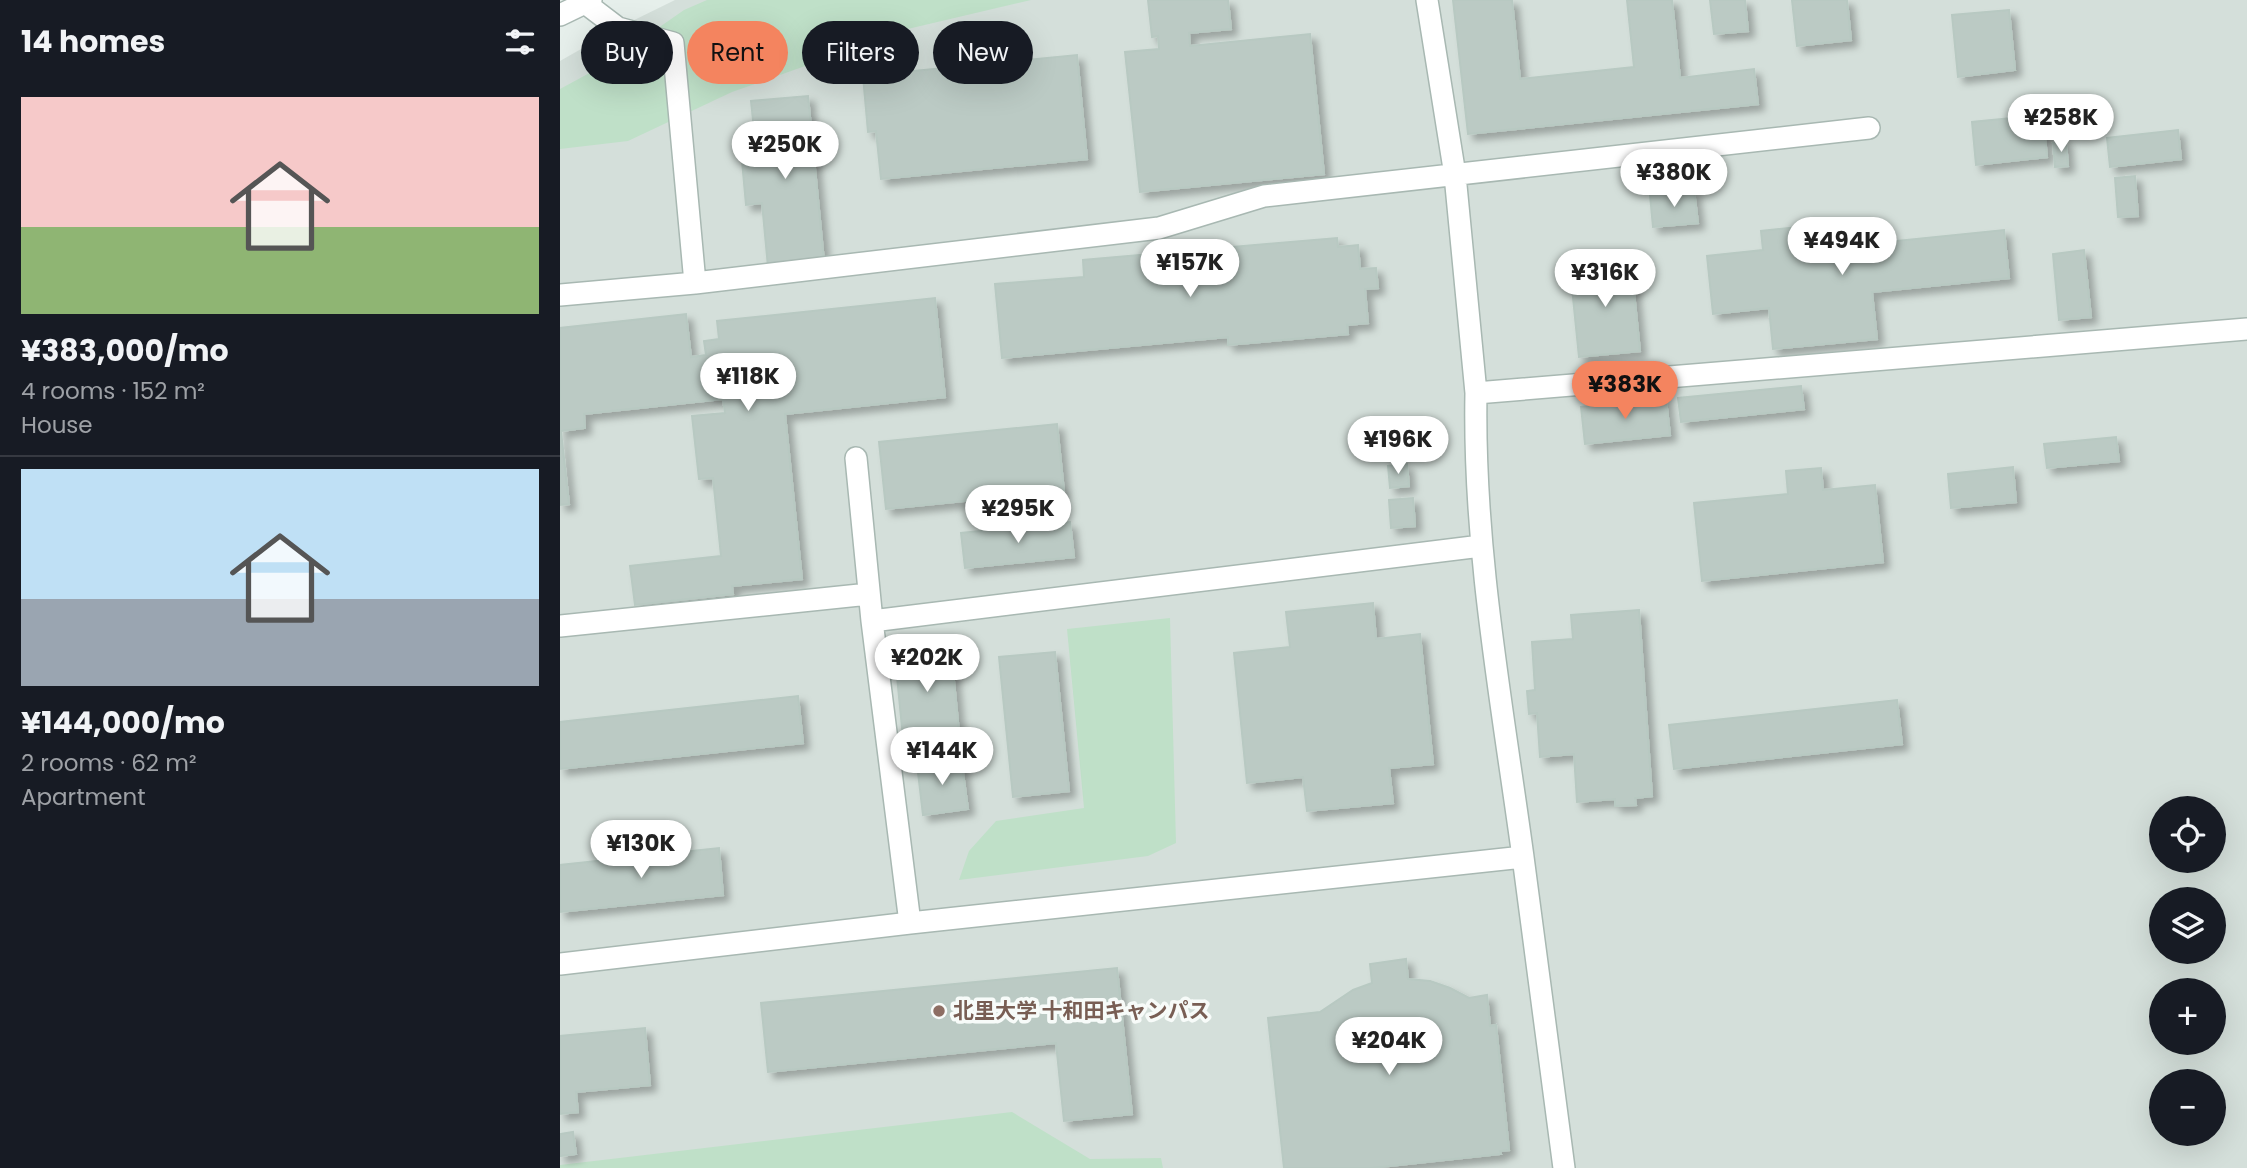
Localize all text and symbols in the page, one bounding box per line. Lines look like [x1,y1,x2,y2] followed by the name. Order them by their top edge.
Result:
[21,20,165,63] text: 14 homes
[581,21,673,84] chip: Buy
[687,21,788,84] chip: Rent
[802,21,919,84] chip: Filters
[933,21,1033,84] chip: New
[501,23,539,61] icon: filters
[2012,94,2110,154] pin: ¥258K
[2024,101,2098,133] text: ¥258K
[736,122,834,181] pin: ¥250K
[748,128,822,160] text: ¥250K
[217,143,343,269] icon: home
[1625,150,1723,209] pin: ¥380K
[1636,156,1712,188] text: ¥380K
[1793,218,1891,277] pin: ¥494K
[1804,224,1880,256] text: ¥494K
[1141,240,1239,299] pin: ¥157K
[1156,246,1224,278] text: ¥157K
[1556,250,1654,309] pin: ¥316K
[1571,256,1639,288] text: ¥316K
[21,329,229,372] text: ¥383,000/mo
[699,354,797,413] pin: ¥118K
[716,360,780,392] text: ¥118K
[1576,362,1674,421] pin: ¥383K
[1588,368,1662,400] text: ¥383K
[21,375,205,407] text: 4 rooms · 152 m²
[21,409,93,441] text: House
[1349,416,1447,476] pin: ¥196K
[1364,423,1432,455] text: ¥196K
[969,486,1067,545] pin: ¥295K
[981,492,1055,524] text: ¥295K
[217,515,343,641] icon: home
[878,634,976,694] pin: ¥202K
[891,641,963,673] text: ¥202K
[21,701,225,744] text: ¥144,000/mo
[893,728,991,787] pin: ¥144K
[906,734,978,766] text: ¥144K
[21,747,197,779] text: 2 rooms · 62 m²
[21,781,146,813] text: Apartment
[2149,796,2226,1146] map controls
[2149,796,2226,873] button: locate
[592,820,690,880] pin: ¥130K
[606,827,676,859] text: ¥130K
[2149,887,2226,964] button: layers
[2149,978,2226,1055] button: +
[953,996,1209,1025] place label: 北里大学 十和田キャンパス
[931,1003,947,1019] marker: 北里大学 十和田キャンパス
[1340,1018,1438,1077] pin: ¥204K
[1351,1024,1427,1056] text: ¥204K
[2149,1069,2226,1146] button: −

